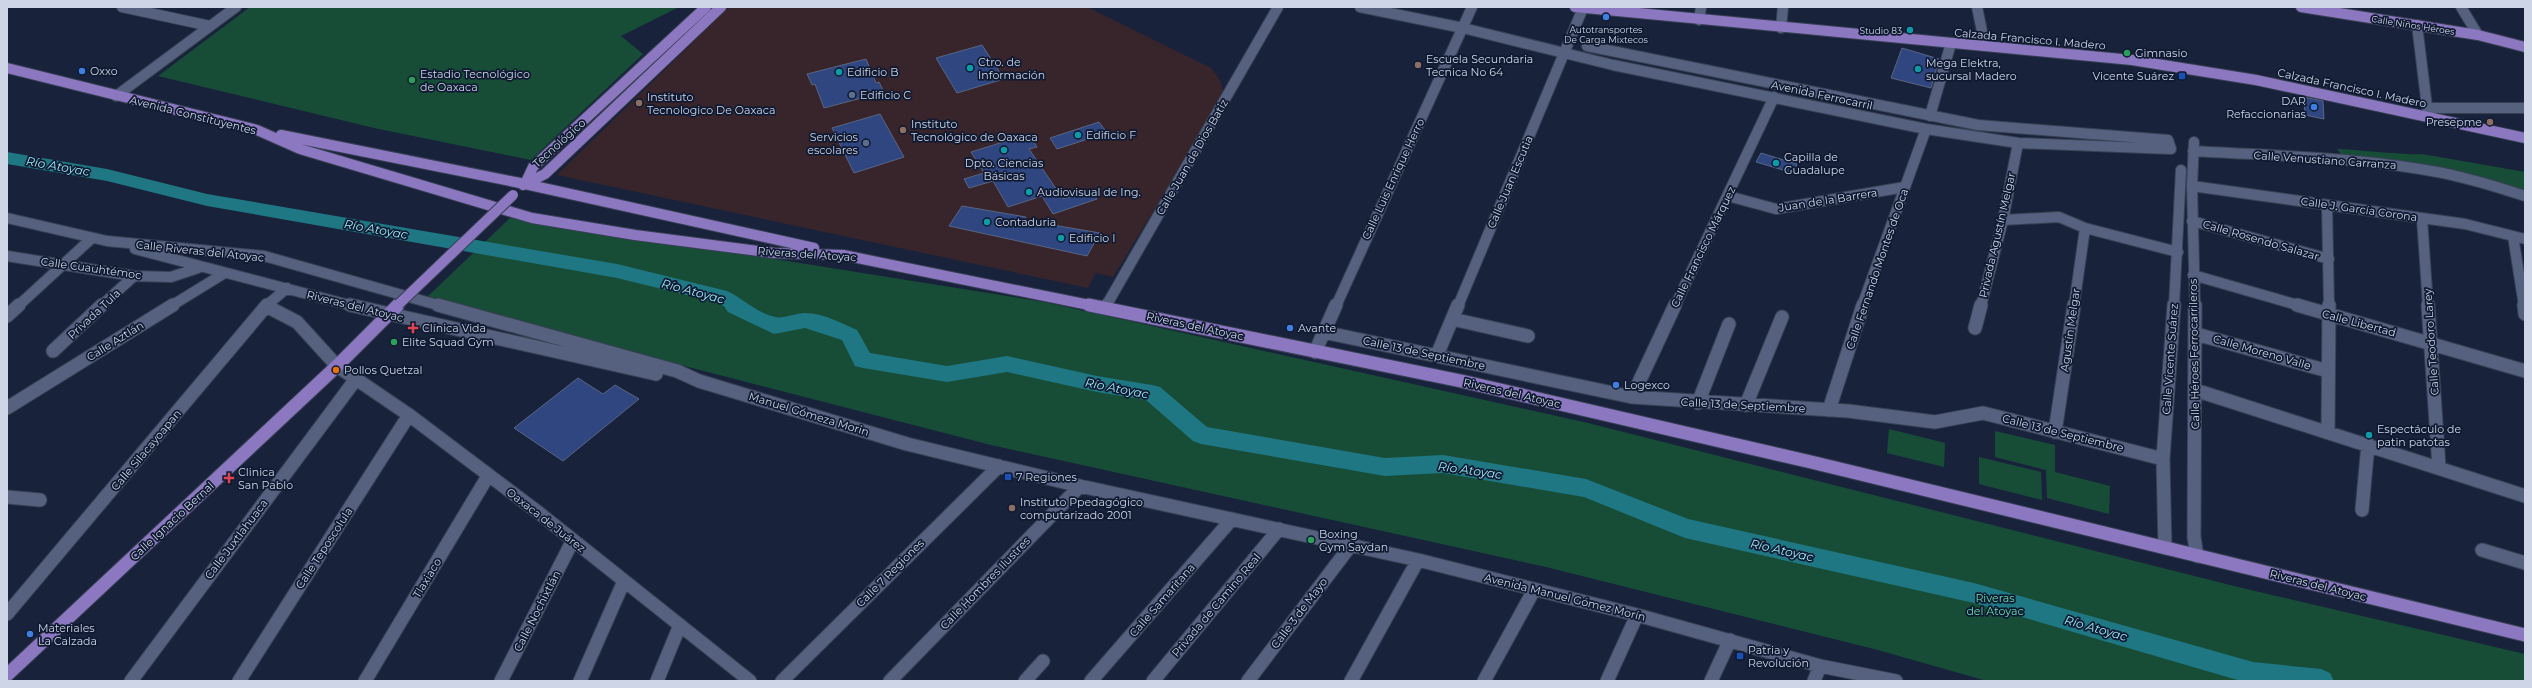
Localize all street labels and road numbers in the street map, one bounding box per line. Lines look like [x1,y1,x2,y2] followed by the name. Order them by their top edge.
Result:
[2371,13,2456,37] street label: Calle Niños Héroes
[1954,25,2106,53] street label: Calzada Francisco I. Madero
[2276,65,2428,111] street label: Calzada Francisco I. Madero
[1770,77,1874,113] street label: Avenida Ferrocarril
[128,93,258,138] street label: Avenida Constituyentes
[1153,96,1231,217] street label: Calle Juan de Dios Batiz
[530,116,588,170] street label: Tecnológico
[1359,116,1427,242] street label: Calle Luis Enrique Herro
[1484,133,1536,231] street label: Calle Juan Escutia
[2253,148,2397,172] street label: Calle Venustiano Carranza
[1976,171,2018,299] street label: Privada Agustín Melgar
[1668,184,1739,310] street label: Calle Francisco Márquez
[1777,185,1878,215] street label: Juan de la Barrera
[1843,187,1911,351] street label: Calle Fernando Montes de Oca
[2300,194,2418,224] street label: Calle J. García Corona
[2201,217,2321,263] street label: Calle Rosendo Salazar
[135,237,265,265] street label: Calle Riveras del Atoyac
[757,244,857,264] street label: Riveras del Atoyac
[40,254,142,282] street label: Calle Cuauhtémoc
[2186,278,2202,429] street label: Calle Héroes Ferrocarrileros
[65,286,123,342] street label: Privada Tula
[305,287,405,325] street label: Riveras del Atoyac
[2057,287,2083,373] street label: Agustín Melgar
[2420,288,2442,396] street label: Calle Teodoro Larey
[2159,303,2181,415] street label: Calle Vicente Suárez
[2320,306,2398,340] street label: Calle Libertad
[1145,309,1245,343] street label: Riveras del Atoyac
[84,318,146,364] street label: Calle Aztlán
[2211,331,2313,373] street label: Calle Moreno Valle
[1362,333,1487,373] street label: Calle 13 de Septiembre
[1462,375,1562,411] street label: Riveras del Atoyac
[747,389,871,439] street label: Manuel Gómeza Morin
[1680,395,1806,415] street label: Calle 13 de Septiembre
[108,407,184,493] street label: Calle Silacayoapan
[2001,411,2126,455] street label: Calle 13 de Septiembre
[127,479,217,563] street label: Calle Ignacio Bernal
[504,485,589,555] street label: Oaxaca de Juárez
[201,496,271,582] street label: Calle Juxtlahuaca
[292,505,356,591] street label: Calle Teposcolula
[937,533,1033,632] street label: Calle Hombres Ilustres
[853,536,927,610] street label: Calle 7 Regiones
[1169,550,1263,660] street label: Privada de Camino Real
[410,555,444,601] street label: Tlaxiaco
[1126,560,1198,640] street label: Calle Samaritana
[2268,566,2368,604] street label: Riveras del Atoyac
[511,568,563,654] street label: Calle Nochixtlán
[1483,570,1647,624] street label: Avenida Manuel Gómez Morín
[1268,575,1330,651] street label: Calle 3 de Mayo

